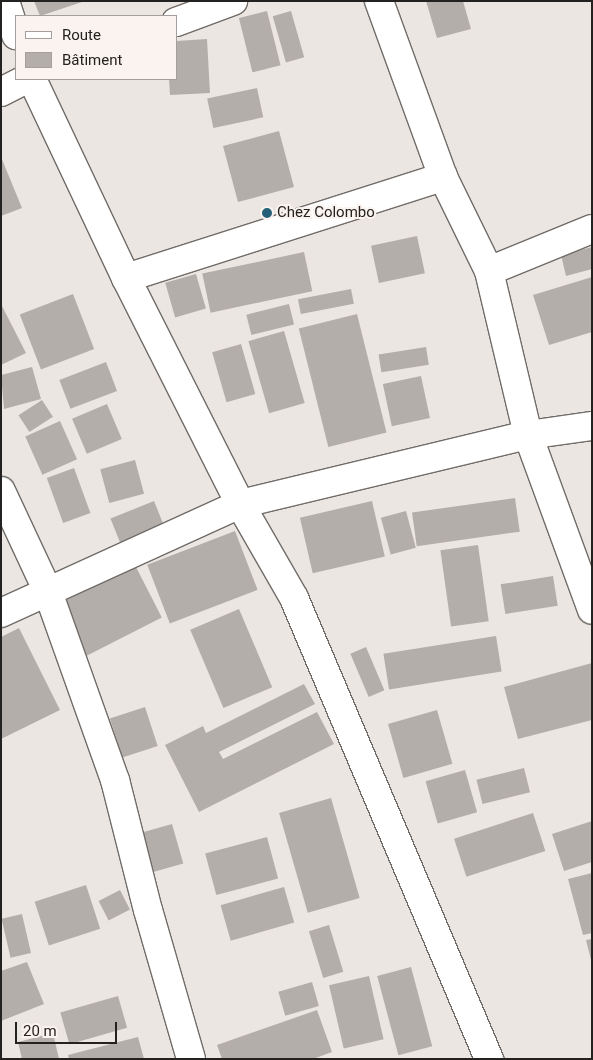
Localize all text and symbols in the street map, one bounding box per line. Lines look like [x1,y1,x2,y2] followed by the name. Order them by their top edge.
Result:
[15,15,178,80] legend
[62,26,101,44] text: Route
[62,51,122,69] text: Bâtiment
[277,204,375,222] place label: Chez Colombo
[261,207,273,219] marker: Chez Colombo
[18,1012,120,1044] scale bar
[23,1022,57,1040] text: 20 m

